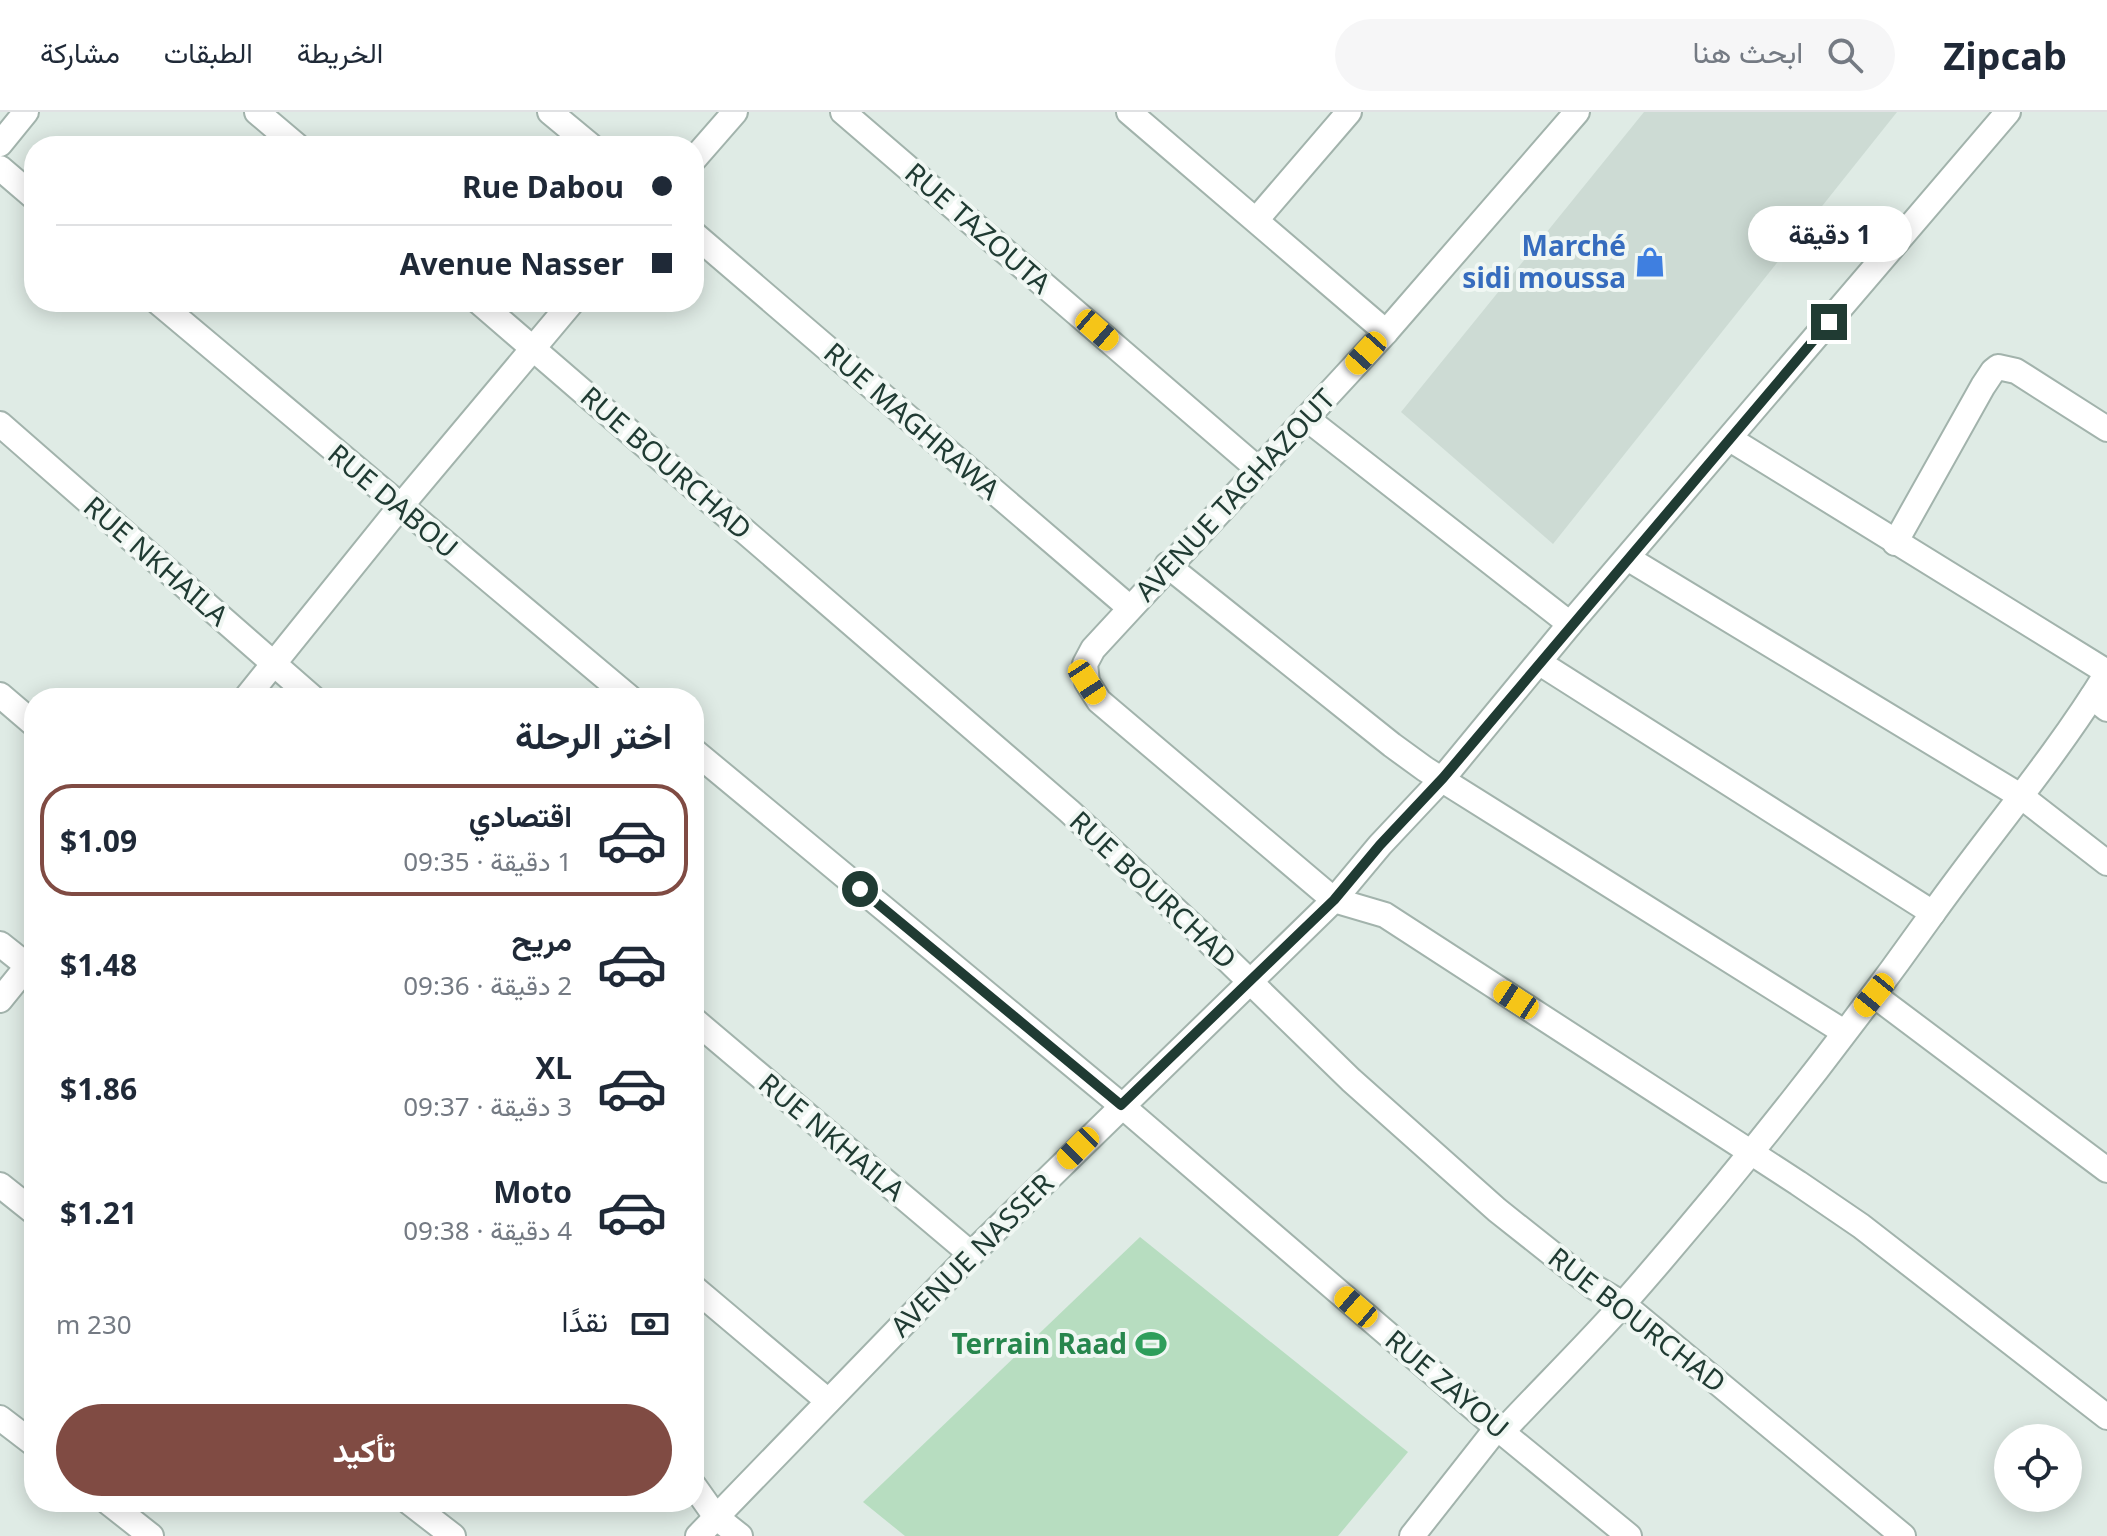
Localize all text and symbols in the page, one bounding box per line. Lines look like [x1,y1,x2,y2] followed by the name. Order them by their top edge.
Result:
[1335,19,1895,91] search box
[1943,29,2067,81] text: Zipcab
[1692,31,1803,72] text: ابحث هنا
[40,33,120,71] text: مشاركة
[164,33,253,71] text: الطبقات
[297,33,383,71] text: الخريطة
[1823,33,1867,77] icon: search
[898,153,1060,301] street label: RUE TAZOUTA
[462,166,624,207] text: Rue Dabou
[1747,206,1911,262] callout: 1 دقيقة
[1789,216,1871,252] text: 1 دقيقة
[1462,226,1626,296] place label: Marché sidi moussa
[400,243,624,284] text: Avenue Nasser
[1633,245,1667,279] shop icon: Marché sidi moussa
[1811,304,1847,340] route end
[1071,305,1123,355] car
[1341,327,1391,379] car
[817,333,1009,507] street label: RUE MAGHRAWA
[573,377,760,547] street label: RUE BOURCHAD
[1126,380,1343,609] street label: AVENUE TAGHAZOUT
[321,435,467,566] street label: RUE DABOU
[76,487,237,634] street label: RUE NKHAILA
[1064,655,1110,709] car
[515,711,672,760] text: اختر الرحلة
[469,795,572,836] text: اقتصادي
[1062,802,1245,977] street label: RUE BOURCHAD
[596,804,668,876] icon: car
[60,820,137,861] text: $1.09
[403,843,572,879] text: 1 دقيقة · 09:35
[842,871,878,907] route start
[512,919,572,960] text: مريح
[596,928,668,1000] icon: car
[60,944,137,985] text: $1.48
[403,967,572,1003] text: 2 دقيقة · 09:36
[1850,969,1898,1021] car
[1489,977,1543,1023] car
[535,1047,572,1088] text: XL
[596,1052,668,1124] icon: car
[751,1064,914,1209] street label: RUE NKHAILA
[60,1068,137,1109] text: $1.86
[403,1088,572,1124] text: 3 دقيقة · 09:37
[1053,1123,1103,1173] car
[881,1164,1061,1344] street label: AVENUE NASSER
[493,1171,572,1212] text: Moto
[596,1176,668,1248] icon: car
[60,1192,137,1233] text: $1.21
[403,1212,572,1248] text: 4 دقيقة · 09:38
[1541,1238,1734,1401] street label: RUE BOURCHAD
[1330,1282,1382,1332] car
[562,1300,608,1341] text: نقدًا
[628,1302,672,1346] icon: cash
[56,1306,132,1342] text: 230 m
[1378,1320,1518,1446] street label: RUE ZAYOU
[951,1324,1127,1362] place label: Terrain Raad
[1134,1327,1168,1361] sports icon: Terrain Raad
[56,1404,672,1496] button: تأكيد
[1994,1424,2082,1512] map controls
[1994,1424,2082,1512] button: locate

